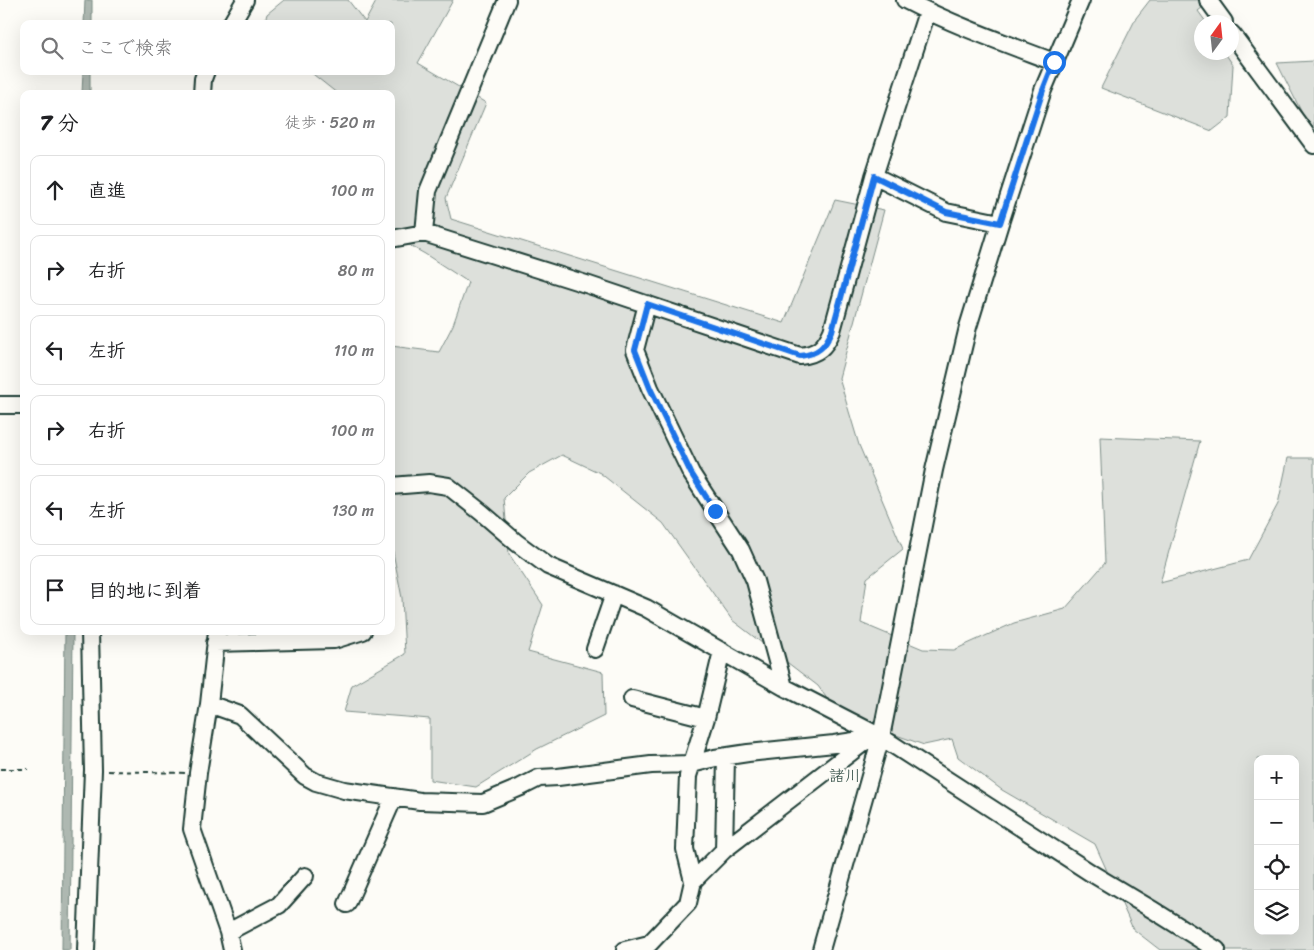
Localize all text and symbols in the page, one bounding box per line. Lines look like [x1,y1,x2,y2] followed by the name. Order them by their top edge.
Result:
[1194,15,1239,60] north arrow
[20,20,395,75] search box
[78,31,173,64] text: ここで検索
[38,34,66,62] icon: search
[1043,51,1066,74] route start
[40,104,78,142] text: 7 分
[285,108,375,137] text: 徒歩 · 520 m
[88,174,126,207] text: 直進
[41,176,69,204] icon: ahead
[330,176,374,205] text: 100 m
[88,254,126,287] text: 右折
[41,256,69,284] icon: right
[338,256,374,285] text: 80 m
[88,334,126,367] text: 左折
[41,336,69,364] icon: left
[334,336,374,365] text: 110 m
[88,414,126,447] text: 右折
[41,416,69,444] icon: right
[330,416,374,445] text: 100 m
[88,494,126,527] text: 左折
[41,496,69,524] icon: left
[332,496,374,525] text: 130 m
[704,500,727,523] route end
[88,574,202,607] text: 目的地に到着
[41,576,69,604] icon: arrive
[1254,755,1299,935] map controls
[1254,755,1299,800] button: +
[829,761,861,790] district label: 諸川
[1254,800,1299,845] button: −
[1254,845,1299,890] button: locate
[1254,890,1299,935] button: layers

